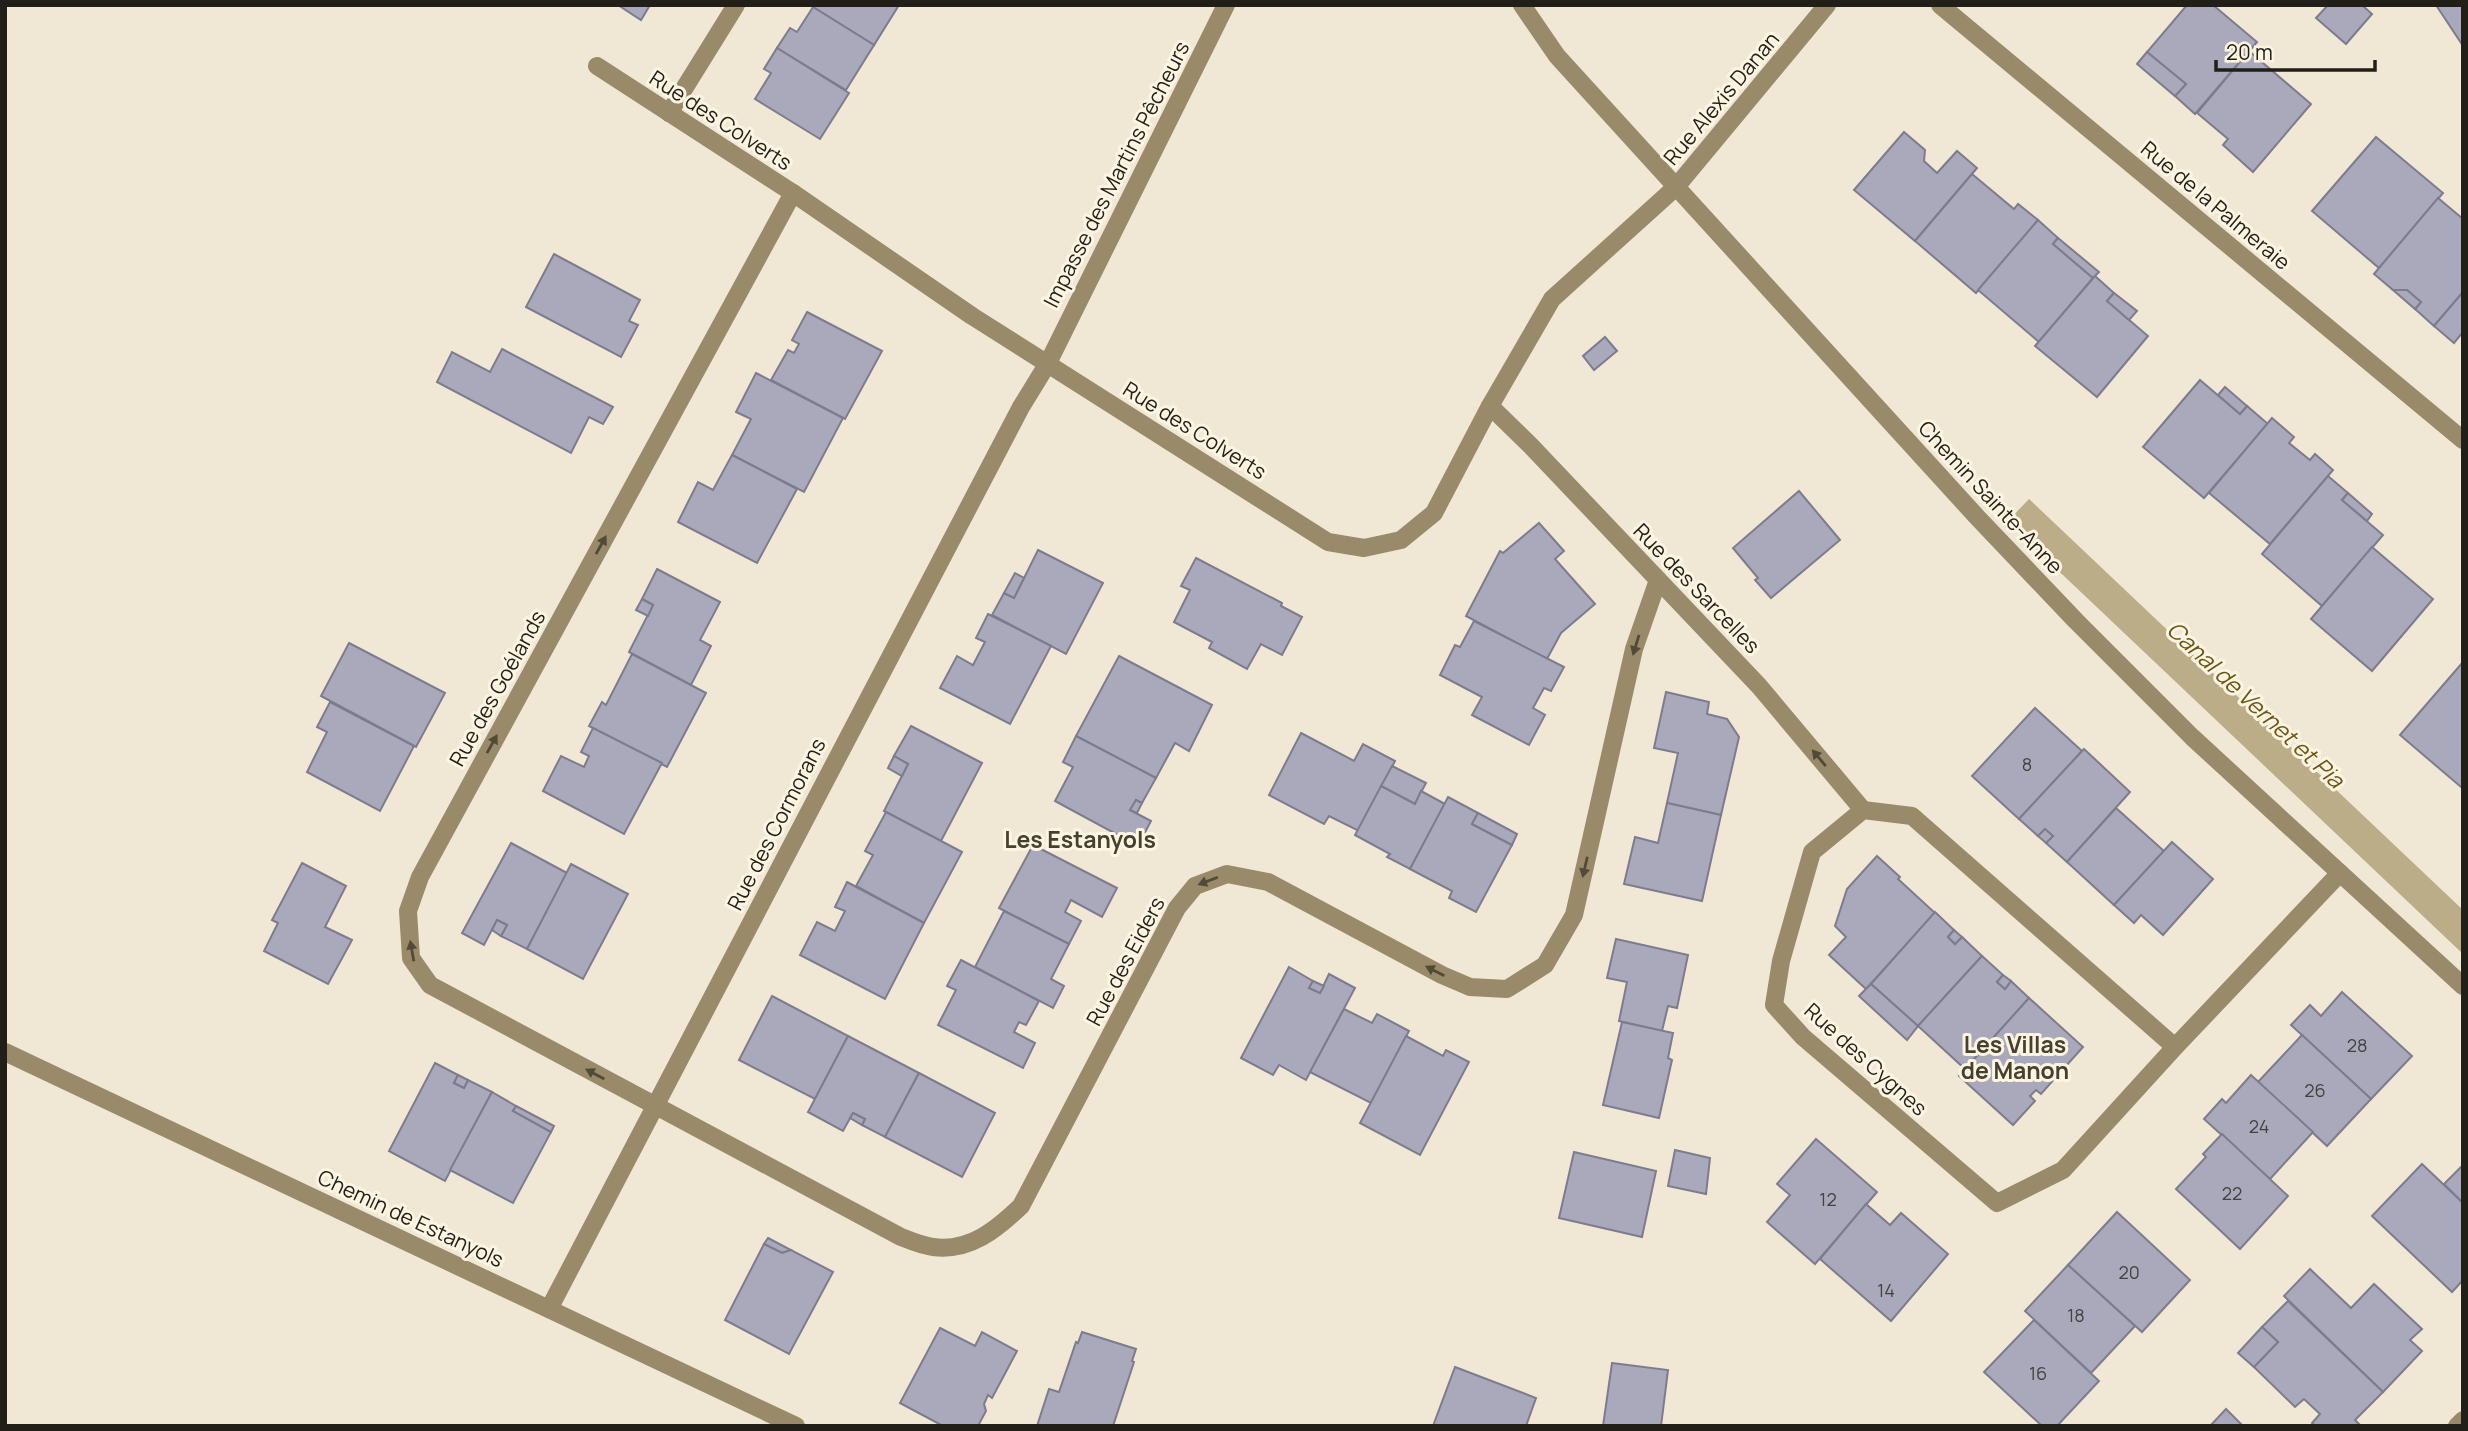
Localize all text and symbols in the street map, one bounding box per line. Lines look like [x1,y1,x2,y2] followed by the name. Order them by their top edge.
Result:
[1657,25,1785,171] street label: Rue Alexis Danan
[2216,28,2375,72] scale bar
[1037,36,1195,312] street label: Impasse des Martins Pêcheurs
[2226,38,2273,66] text: 20 m
[645,64,797,176] street label: Rue des Colverts
[2136,134,2296,276] street label: Rue de la Palmeraie
[1118,375,1272,485] street label: Rue des Colverts
[1913,414,2069,580] street label: Chemin Sainte-Anne
[1628,517,1766,659] street label: Rue des Sarcelles
[595,535,607,554] one-way arrow
[443,605,551,771] street label: Rue des Goélands
[2160,613,2353,796] water label: Canal de Vernet et Pia
[1630,635,1640,656] one-way arrow
[720,733,832,915] street label: Rue des Cormorans
[486,735,498,754] one-way arrow
[1812,749,1827,766] one-way arrow
[2022,752,2032,776] house number: 8
[1004,823,1156,855] district label: Les Estanyols
[1579,856,1590,878] one-way arrow
[1197,876,1218,887] one-way arrow
[1079,892,1171,1030] street label: Rue des Eiders
[406,940,417,962] one-way arrow
[1425,965,1445,977] one-way arrow
[1799,996,1933,1122] street label: Rue des Cygnes
[1961,1028,2069,1086] district label: Les Villas de Manon
[2347,1033,2367,1057] house number: 28
[586,1068,605,1080] one-way arrow
[2304,1078,2326,1102] house number: 26
[2249,1114,2269,1138] house number: 24
[314,1163,508,1273] street label: Chemin de Estanyols
[2222,1181,2242,1205] house number: 22
[1819,1187,1837,1211] house number: 12
[2118,1260,2140,1284] house number: 20
[1877,1278,1895,1302] house number: 14
[2067,1303,2085,1327] house number: 18
[2029,1361,2047,1385] house number: 16

